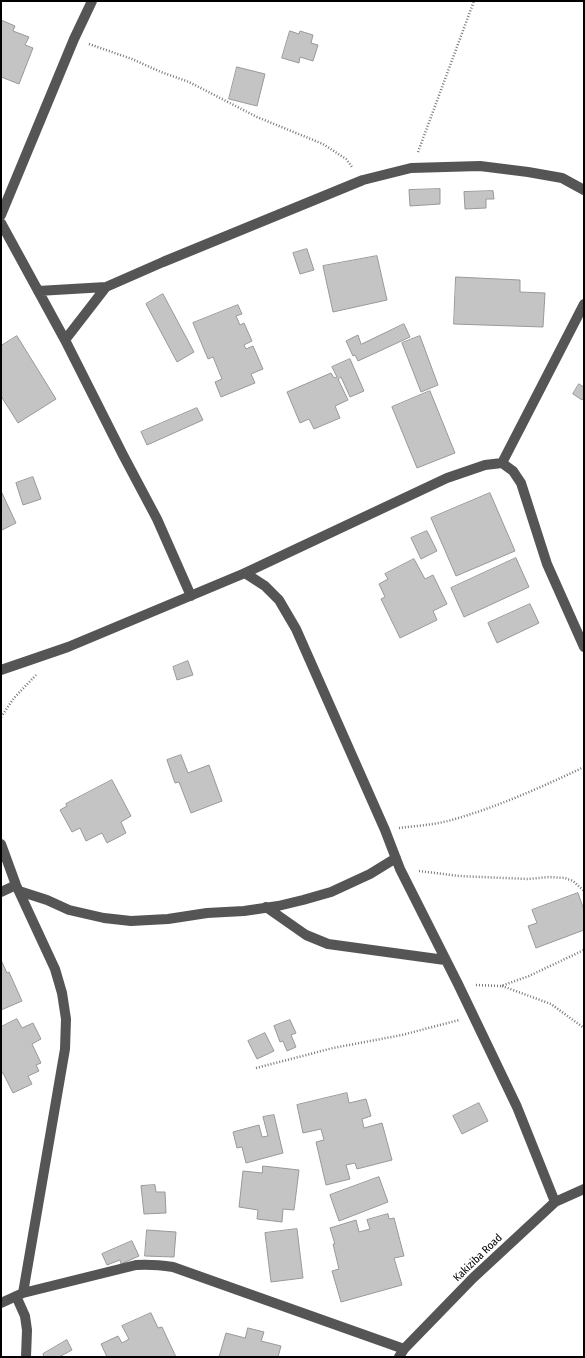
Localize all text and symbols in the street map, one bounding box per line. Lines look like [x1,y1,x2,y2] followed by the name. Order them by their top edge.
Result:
[451,1231,505,1285] street label: Kakiziba Road

